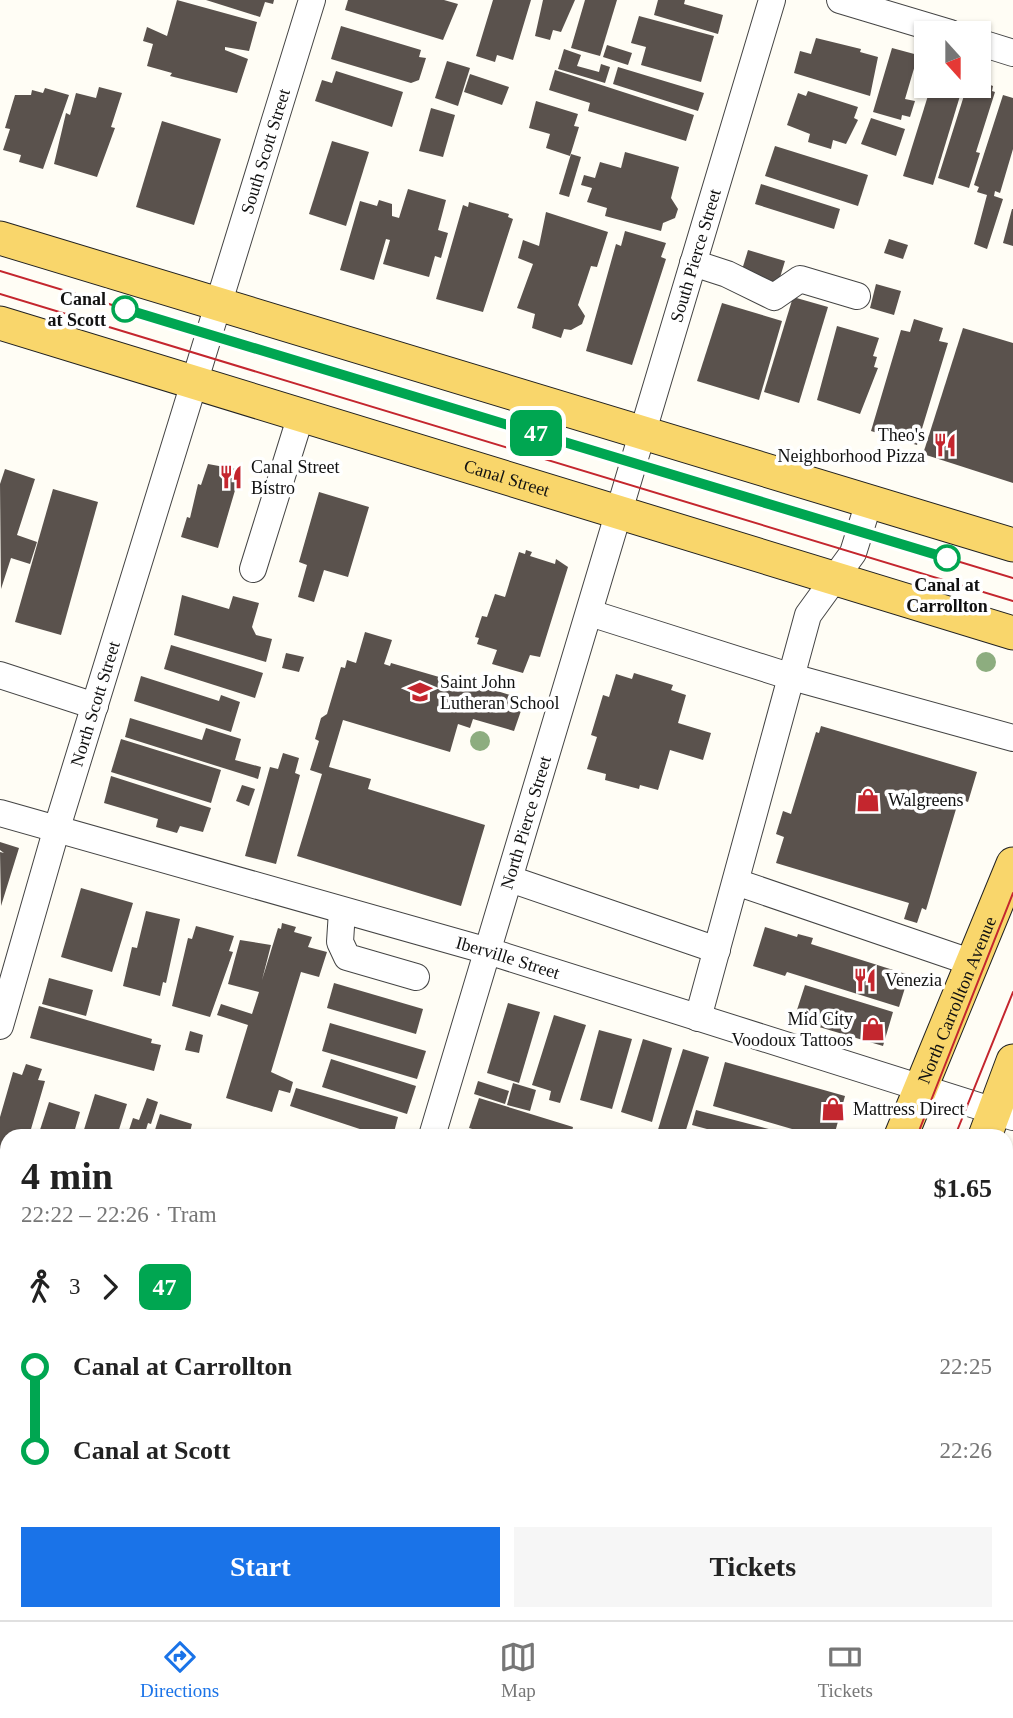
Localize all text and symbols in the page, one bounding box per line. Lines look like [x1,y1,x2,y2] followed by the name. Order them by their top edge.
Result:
[914,21,990,98] north arrow
[914,21,991,98] map controls
[237,86,294,217] street label: South Scott Street
[666,187,725,325] street label: South Pierce Street
[48,289,106,330] place label: Canal at Scott
[112,296,138,322] marker: Canal at Scott
[504,410,568,456] line badge: 47
[524,420,548,446] text: 47
[778,425,925,466] place label: Theo's Neighborhood Pizza
[931,431,959,459] restaurant icon: Theo's Neighborhood Pizza
[462,456,552,501] street label: Canal Street
[251,457,339,498] place label: Canal Street Bistro
[217,463,245,491] restaurant icon: Canal Street Bistro
[934,545,960,571] marker: Canal at Carrollton
[906,575,988,616] place label: Canal at Carrollton
[66,639,124,769] street label: North Scott Street
[440,672,559,713] place label: Saint John Lutheran School
[406,678,434,706] school or university icon: Saint John Lutheran School
[496,754,555,892] street label: North Pierce Street
[854,786,882,814] shop icon: Walgreens
[888,790,964,810] place label: Walgreens
[914,914,1000,1087] street label: North Carrollton Avenue
[454,932,562,983] street label: Iberville Street
[851,966,879,994] restaurant icon: Venezia
[885,970,942,990] place label: Venezia
[731,1009,853,1050] place label: Mid City Voodoux Tattoos
[859,1015,887,1043] shop icon: Mid City Voodoux Tattoos
[819,1095,847,1123] shop icon: Mattress Direct
[853,1099,964,1119] place label: Mattress Direct
[21,1155,113,1197] text: 4 min
[934,1174,992,1203] text: $1.65
[21,1202,217,1227] text: 22:22 – 22:26 · Tram
[21,1268,59,1306] icon: walk
[91,1268,129,1306] icon: forward
[69,1274,81,1299] text: 3
[153,1274,177,1300] text: 47
[73,1352,292,1381] text: Canal at Carrollton
[940,1354,992,1379] text: 22:25
[73,1436,230,1465] text: Canal at Scott
[940,1438,992,1463] text: 22:26
[21,1527,500,1607] button: Start
[514,1527,992,1607] button: Tickets
[140,1638,219,1702] tab: Directions
[499,1638,537,1702] tab: Map
[818,1638,873,1702] tab: Tickets

